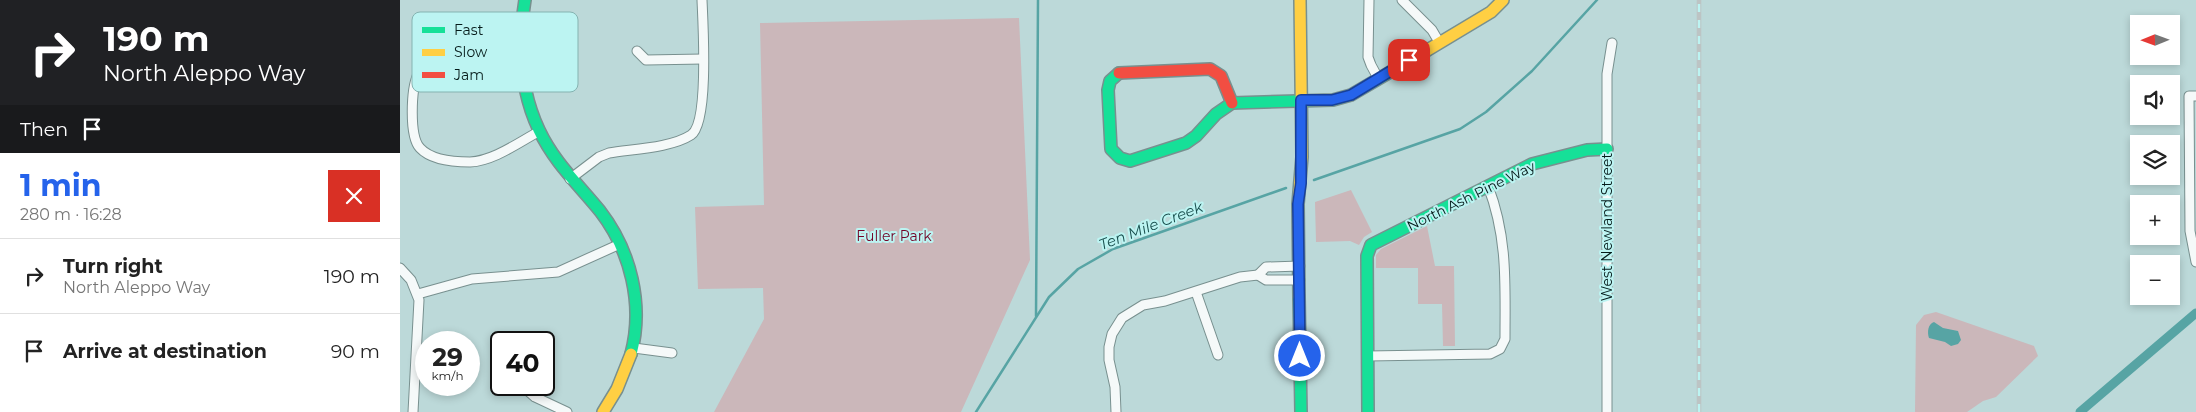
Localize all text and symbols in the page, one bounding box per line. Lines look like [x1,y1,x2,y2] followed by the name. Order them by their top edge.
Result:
[412,12,578,92] legend
[2130,15,2180,65] north arrow
[2130,15,2180,305] map controls
[103,17,209,60] text: 190 m
[20,20,85,85] icon: right
[454,21,484,39] text: Fast
[1388,39,1430,81] pin
[454,43,488,61] text: Slow
[1395,46,1423,74] icon: arrive
[103,60,305,87] text: North Aleppo Way
[453,66,484,84] text: Jam
[2130,75,2180,125] button: sound
[78,115,106,143] icon: arrive
[20,118,68,141] text: Then
[2130,135,2180,185] button: layers
[1598,152,1616,301] street label: West Newland Street
[1404,157,1538,235] street label: North Ash Pine Way
[20,167,101,204] text: 1 min
[328,170,380,222] button: close
[2130,195,2180,245] button: +
[1096,197,1207,254] water label: Ten Mile Creek
[20,205,122,224] text: 280 m · 16:28
[856,227,932,245] park label: Fuller Park
[63,255,163,278] text: Turn right
[2130,255,2180,305] button: −
[20,262,48,290] icon: right
[324,265,380,288] text: 190 m
[63,278,210,297] text: North Aleppo Way
[1273,329,1325,381] position arrow
[490,331,555,396] speed limit sign: 40
[20,337,48,365] icon: arrive
[63,340,267,363] text: Arrive at destination
[331,340,380,363] text: 90 m
[432,342,463,372] text: 29
[431,368,464,383] text: km/h

